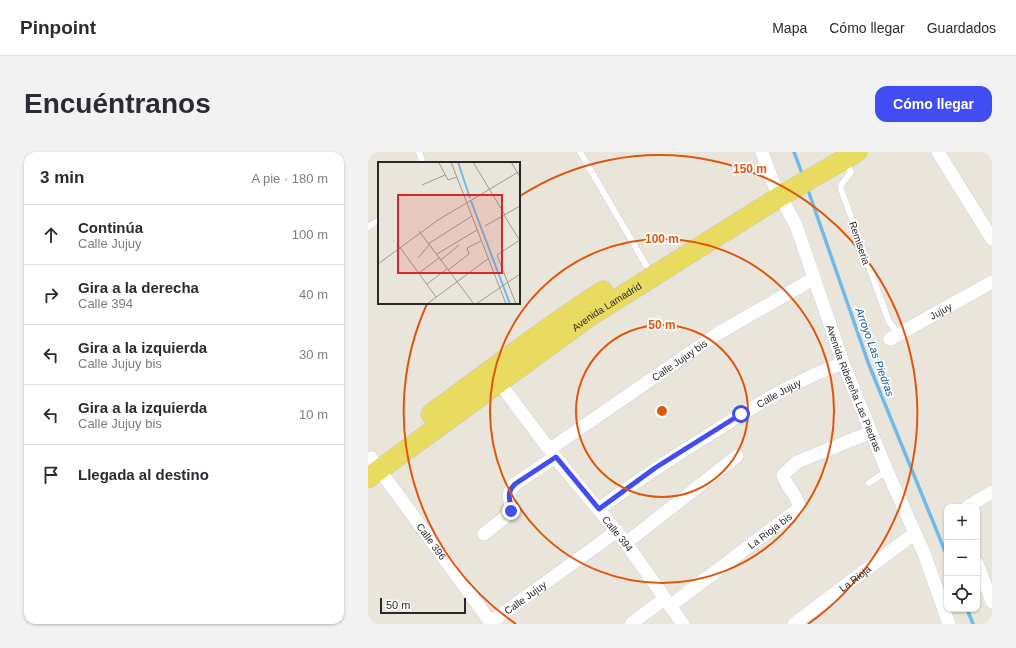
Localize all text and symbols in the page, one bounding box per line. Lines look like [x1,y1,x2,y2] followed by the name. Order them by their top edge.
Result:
[20,17,96,38] text: Pinpoint
[772,20,807,36] text: Mapa
[829,20,905,36] text: Cómo llegar
[927,20,996,36] text: Guardados
[875,86,992,122] button: Cómo llegar
[24,88,211,119] text: Encuéntranos
[378,162,520,304] inset map
[733,162,767,176] text: 150 m
[40,168,84,187] text: 3 min
[251,171,328,186] text: A pie · 180 m
[78,219,143,236] text: Continúa
[847,220,872,267] street label: Remiseria
[40,224,62,246] icon: ahead
[292,227,328,242] text: 100 m
[645,232,679,246] text: 100 m
[78,236,142,251] text: Calle Jujuy
[78,279,199,296] text: Gira a la derecha
[570,280,644,333] street label: Avenida Lamadrid
[40,284,62,306] icon: right
[299,287,328,302] text: 40 m
[78,296,133,311] text: Calle 394
[928,301,954,322] street label: Jujuy
[853,305,897,398] water label: Arroyo Las Piedras
[648,318,676,332] text: 50 m
[824,323,883,453] street label: Avenida Ribereña Las Piedras
[650,338,709,383] street label: Calle Jujuy bis
[78,339,207,356] text: Gira a la izquierda
[40,344,62,366] icon: left
[299,347,328,362] text: 30 m
[78,356,162,371] text: Calle Jujuy bis
[755,377,803,410] street label: Calle Jujuy
[78,399,207,416] text: Gira a la izquierda
[40,404,62,426] icon: left
[655,404,669,418] centre of rings
[732,405,750,423] route start
[299,407,328,422] text: 10 m
[78,416,162,431] text: Calle Jujuy bis
[40,464,62,486] icon: arrive
[78,466,209,483] text: Llegada al destino
[502,502,520,520] route end
[944,504,980,612] map controls
[944,504,980,540] button: +
[746,511,794,551] street label: La Rioja bis
[600,514,635,554] street label: Calle 394
[414,521,448,562] street label: Calle 396
[944,540,980,576] button: −
[837,563,873,594] street label: La Rioja
[944,576,980,612] button: locate
[502,579,548,617] street label: Calle Jujuy
[380,596,466,615] scale bar
[386,599,410,611] text: 50 m

